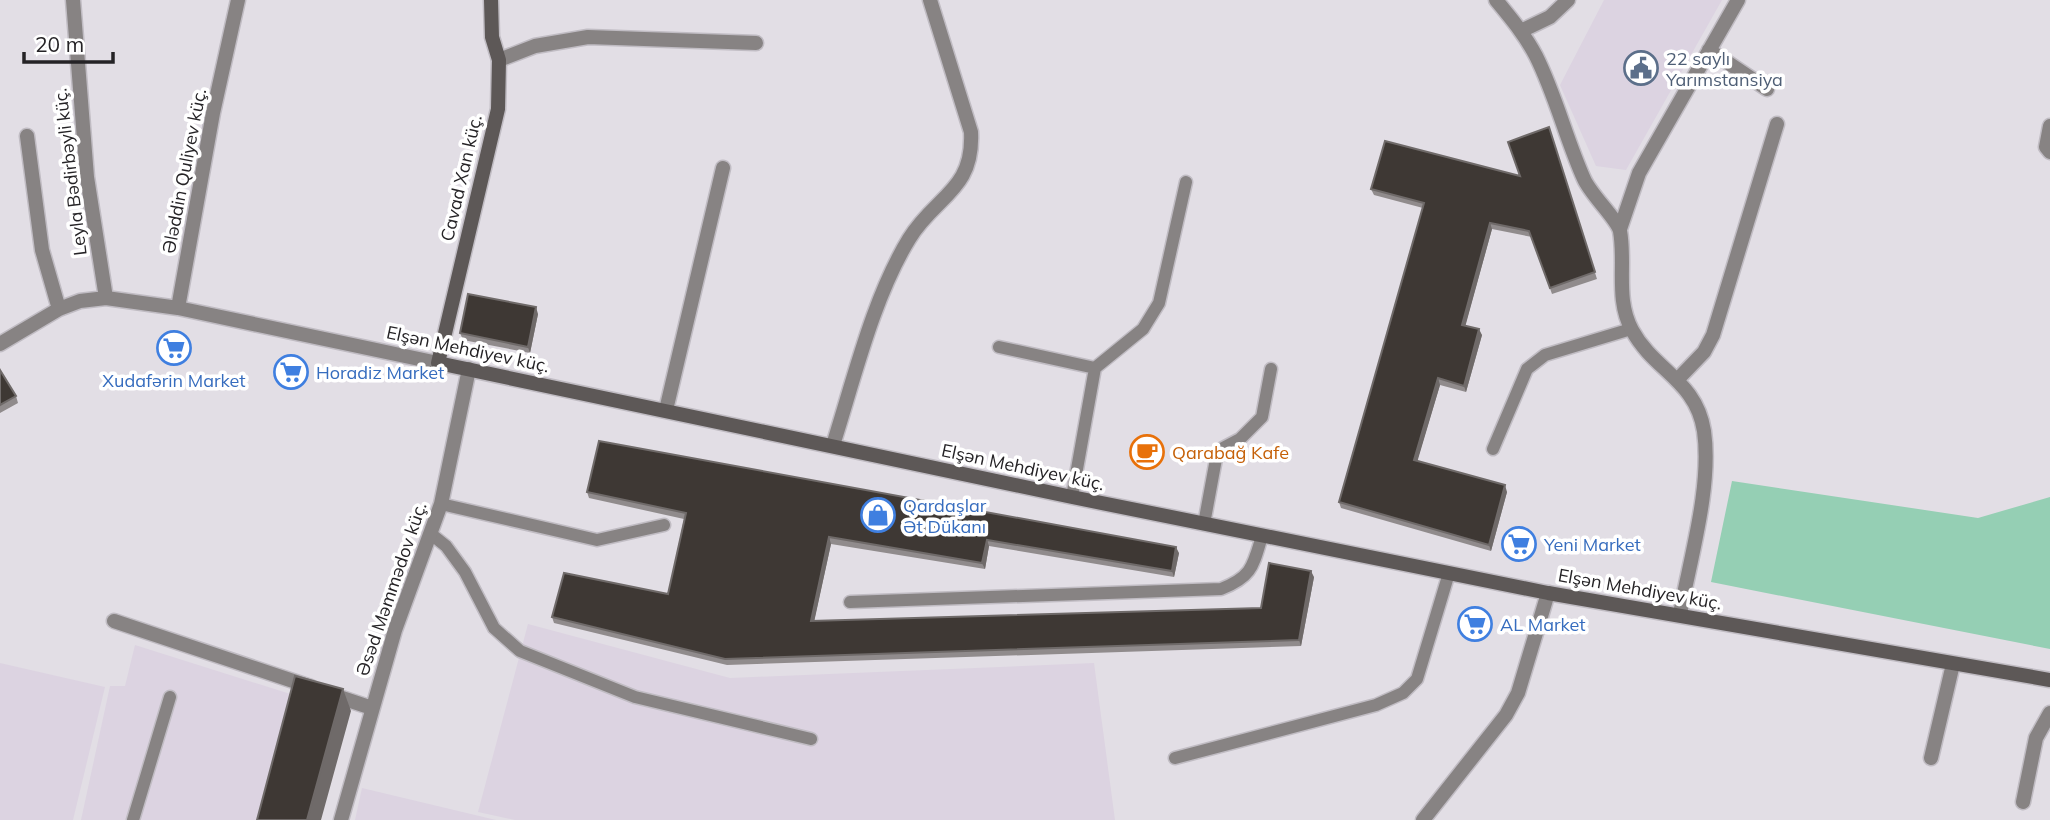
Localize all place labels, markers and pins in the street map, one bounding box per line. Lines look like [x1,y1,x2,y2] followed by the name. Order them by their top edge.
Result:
[1665,47,1783,91] place label: 22 saylı Yarımstansiya
[1622,49,1660,87] public building icon: 22 saylı Yarımstansiya
[155,329,193,367] supermarket icon: Xudafərin Market
[272,353,310,391] supermarket icon: Horadiz Market
[316,361,444,384] place label: Horadiz Market
[102,369,246,392] place label: Xudafərin Market
[1128,433,1166,471] cafe icon: Qarabağ Kafe
[1172,441,1289,464] place label: Qarabağ Kafe
[903,494,987,538] place label: Qardaşlar Ət Dükanı
[859,496,897,534] shop icon: Qardaşlar Ət Dükanı
[1500,525,1538,563] supermarket icon: Yeni Market
[1543,533,1641,556] place label: Yeni Market
[1456,605,1494,643] supermarket icon: AL Market
[1500,613,1586,636] place label: AL Market

